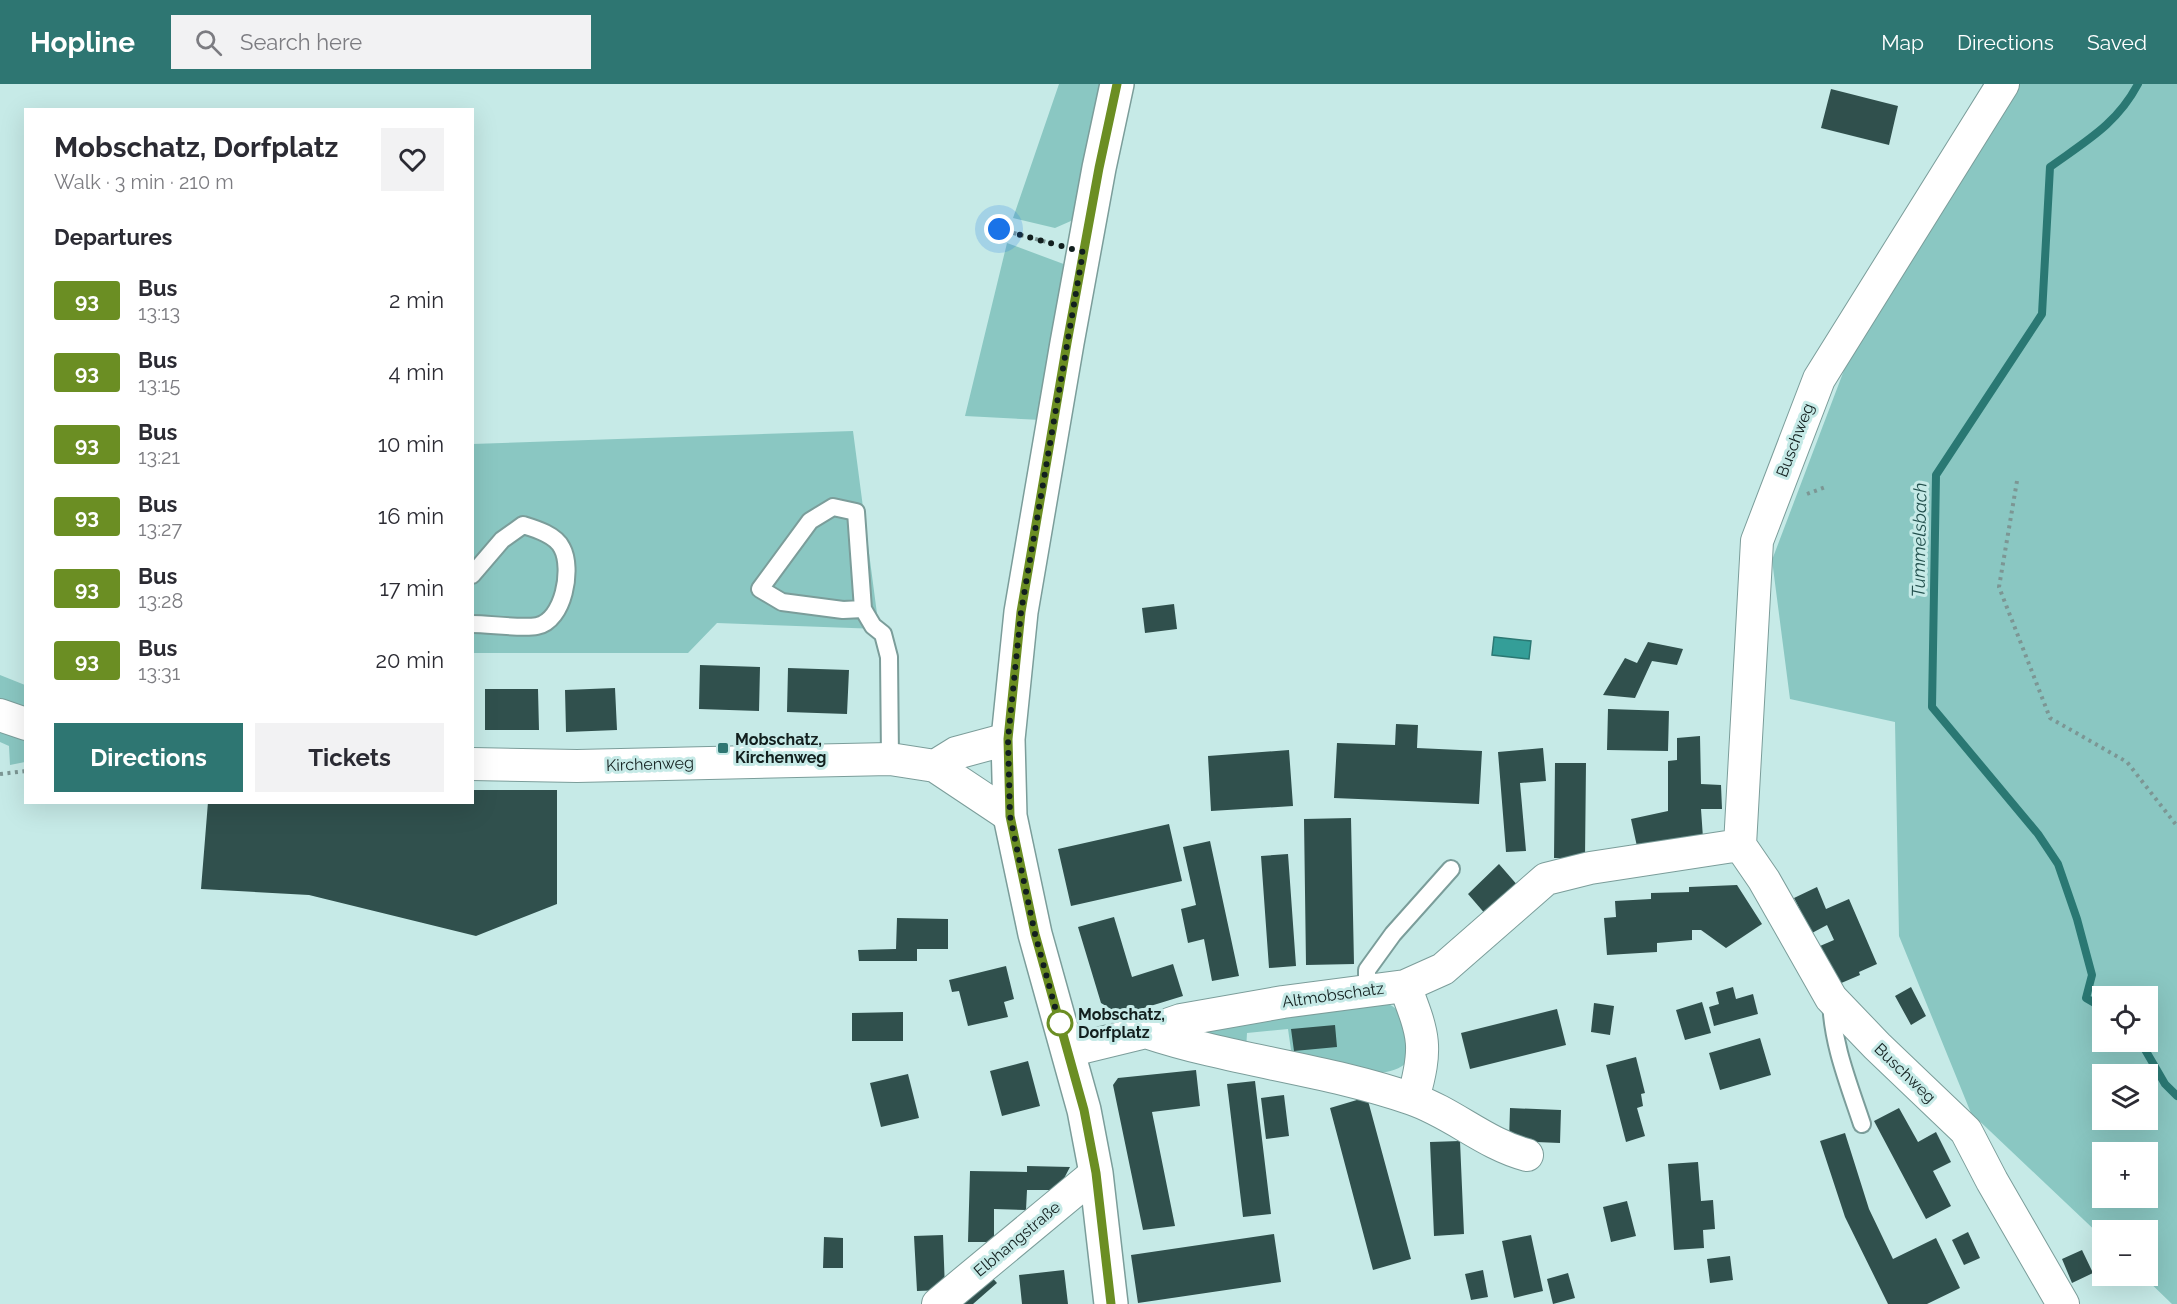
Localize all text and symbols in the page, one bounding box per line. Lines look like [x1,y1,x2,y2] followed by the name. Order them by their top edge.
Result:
[171,15,591,69] search box
[30,26,135,59] text: Hopline
[192,26,225,59] icon: search
[240,29,362,55] text: Search here
[1881,30,1924,55] text: Map
[1957,30,2054,55] text: Directions
[2087,30,2147,55] text: Saved
[381,128,444,191] button: heart
[54,131,338,164] text: Mobschatz, Dorfplatz
[54,170,234,194] text: Walk · 3 min · 210 m
[984,214,1014,244] your location
[54,224,172,250] text: Departures
[138,275,177,301] text: Bus
[389,287,444,313] text: 2 min
[75,288,99,313] text: 93
[138,301,180,325] text: 13:13
[138,347,177,373] text: Bus
[389,359,444,385] text: 4 min
[75,360,99,385] text: 93
[138,373,180,397] text: 13:15
[1772,400,1818,480] street label: Buschweg
[138,419,177,445] text: Bus
[378,431,444,457] text: 10 min
[75,432,99,457] text: 93
[138,445,180,469] text: 13:21
[1907,482,1931,598] water label: Tummelsbach
[138,491,177,517] text: Bus
[378,503,444,529] text: 16 min
[75,504,99,529] text: 93
[138,517,182,541] text: 13:27
[138,563,177,589] text: Bus
[379,575,444,601] text: 17 min
[75,576,99,601] text: 93
[138,589,183,613] text: 13:28
[138,635,177,661] text: Bus
[376,647,444,673] text: 20 min
[75,648,99,673] text: 93
[138,661,180,685] text: 13:31
[54,723,243,792] button: Directions
[255,723,444,792] button: Tickets
[735,730,827,767] place label: Mobschatz, Kirchenweg
[716,741,730,755] marker: Mobschatz, Kirchenweg
[606,753,694,775] street label: Kirchenweg
[1281,978,1385,1012] street label: Altmobschatz
[2092,986,2158,1286] map controls
[2092,986,2158,1052] button: locate
[1078,1005,1165,1042] place label: Mobschatz, Dorfplatz
[1047,1010,1073,1036] marker: Mobschatz, Dorfplatz
[1870,1039,1940,1107] street label: Buschweg
[2092,1064,2158,1130] button: layers
[2092,1142,2158,1208] button: +
[970,1197,1064,1281] street label: Elbhangstraße
[2092,1220,2158,1286] button: −

